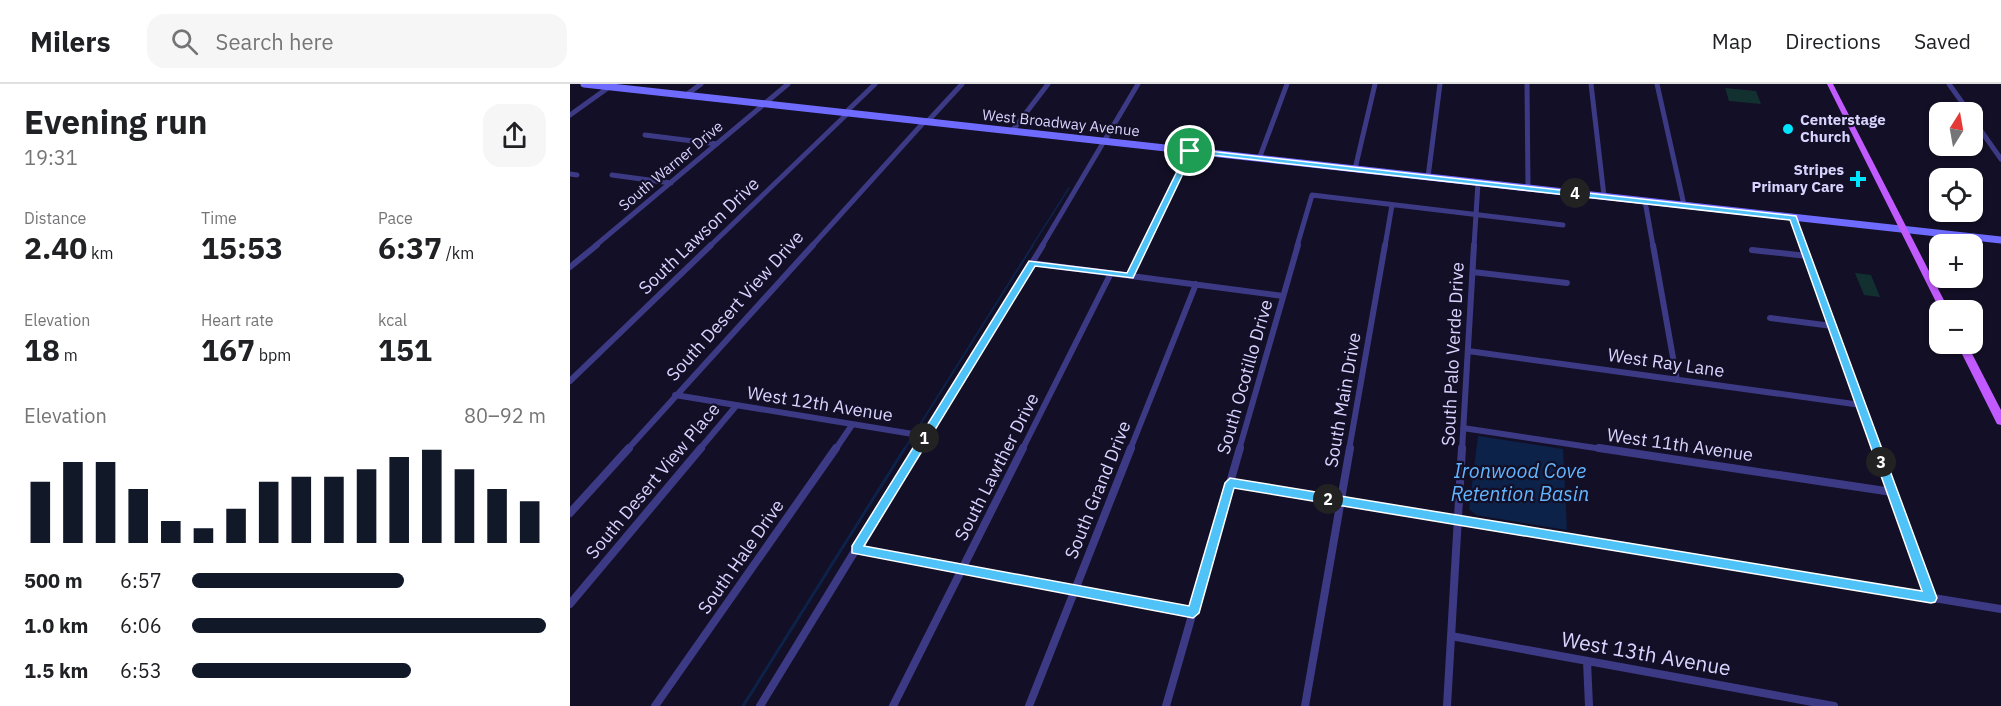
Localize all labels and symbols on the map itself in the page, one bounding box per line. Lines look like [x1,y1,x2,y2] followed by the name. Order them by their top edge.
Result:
[1929,102,1983,156] north arrow
[981,105,1141,140] street label: West Broadway Avenue
[1800,110,1886,146] place label: Centerstage Church
[615,116,727,215] street label: South Warner Drive
[1781,122,1795,136] marker: Centerstage Church
[1164,125,1215,176] pin
[1752,160,1844,196] place label: Stripes Primary Care
[1849,170,1867,188] marker: Stripes Primary Care
[633,172,764,299] street label: South Lawson Drive
[1560,178,1590,208] pin: 4
[661,226,808,386] street label: South Desert View Drive
[1436,261,1469,447] street label: South Palo Verde Drive
[1211,297,1278,457] street label: South Ocotillo Drive
[1319,331,1366,469] street label: South Main Drive
[1606,343,1726,382] street label: West Ray Lane
[746,381,895,426] street label: West 12th Avenue
[949,389,1044,545] street label: South Lawther Drive
[580,398,725,564] street label: South Desert View Place
[1059,417,1136,562] street label: South Grand Drive
[909,423,939,453] pin: 1
[1606,423,1755,466] street label: West 11th Avenue
[1866,447,1896,477] pin: 3
[1451,457,1589,507] water label: Ironwood Cove Retention Basin
[1313,484,1343,514] pin: 2
[693,495,789,618] street label: South Hale Drive
[1559,624,1733,682] street label: West 13th Avenue

